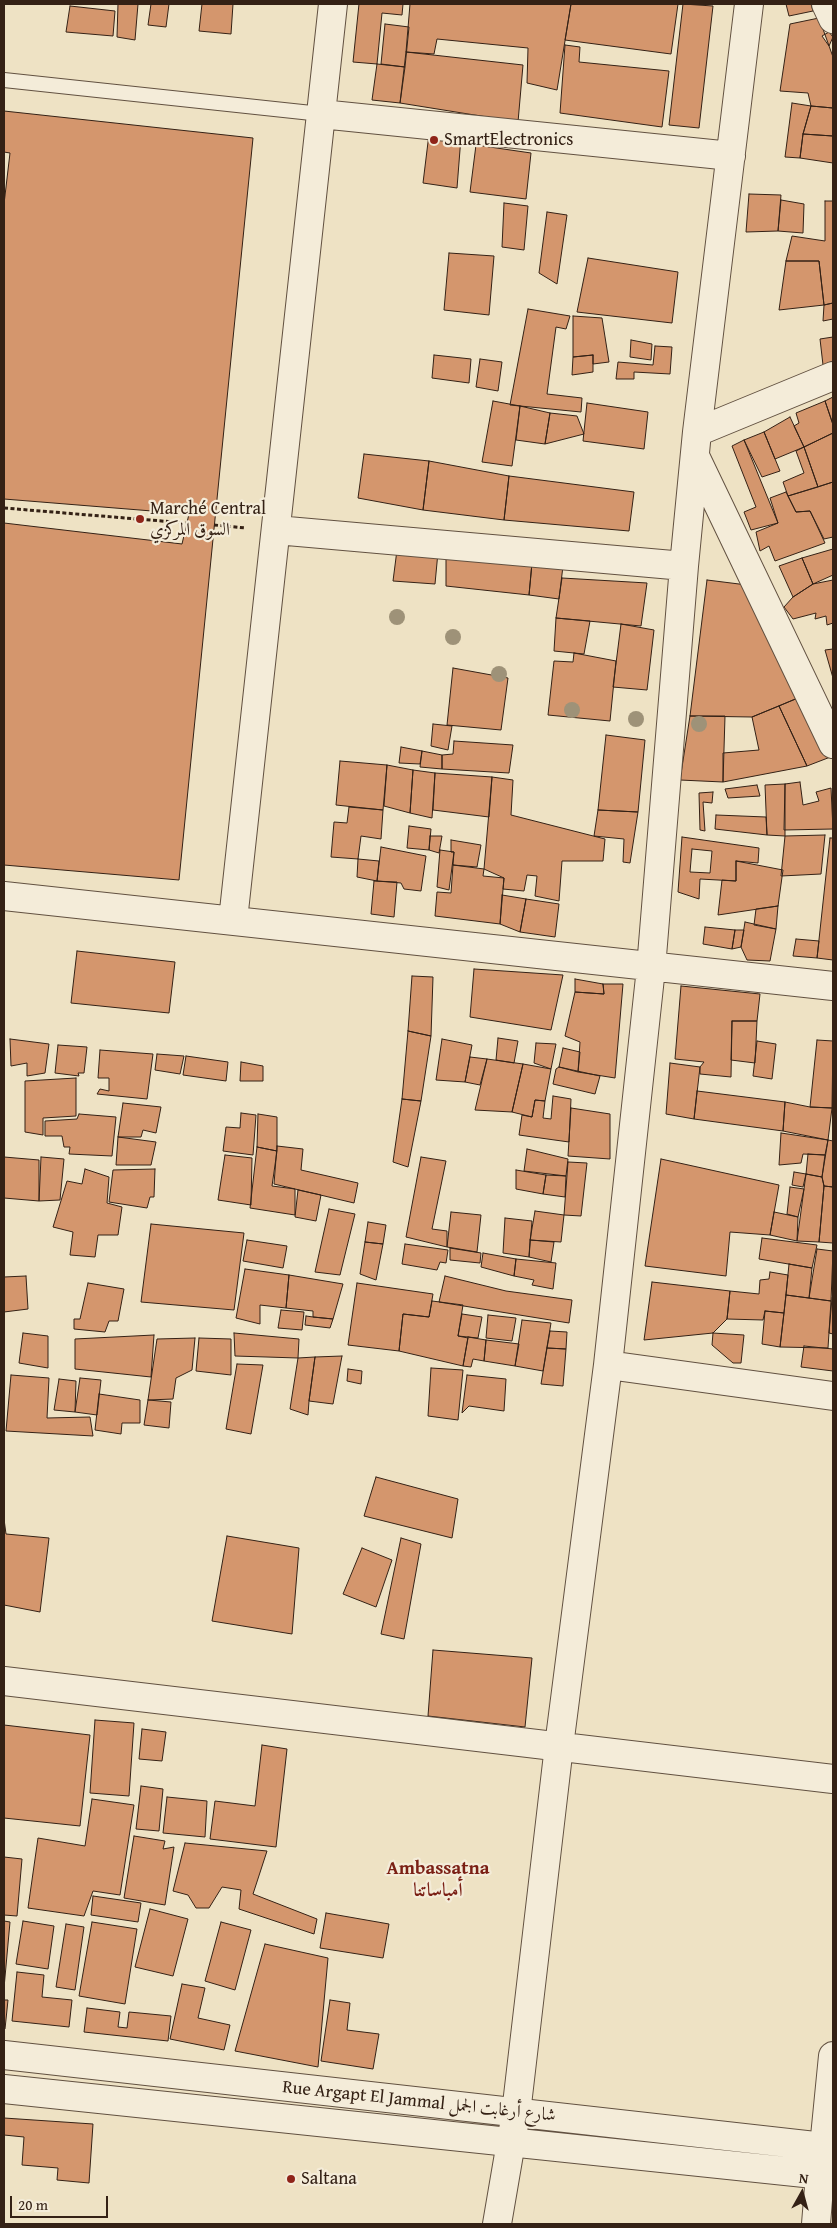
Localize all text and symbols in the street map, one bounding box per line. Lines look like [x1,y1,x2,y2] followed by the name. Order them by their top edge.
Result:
[444,129,573,151] place label: SmartElectronics
[428,134,440,146] marker: SmartElectronics
[150,498,266,540] place label: Marché Central السوق المركزي
[134,513,146,525] marker: Marché Central السوق المركزي
[387,1858,489,1902] district label: Ambassatna أمباساتنا
[281,2077,557,2127] street label: Rue Argapt El Jammal شارع أرغابت الجمل
[301,2168,357,2190] place label: Saltana
[777,2168,827,2218] north arrow
[798,2168,810,2189] text: N
[285,2173,297,2185] marker: Saltana
[12,2186,110,2218] scale bar
[18,2194,48,2215] text: 20 m

